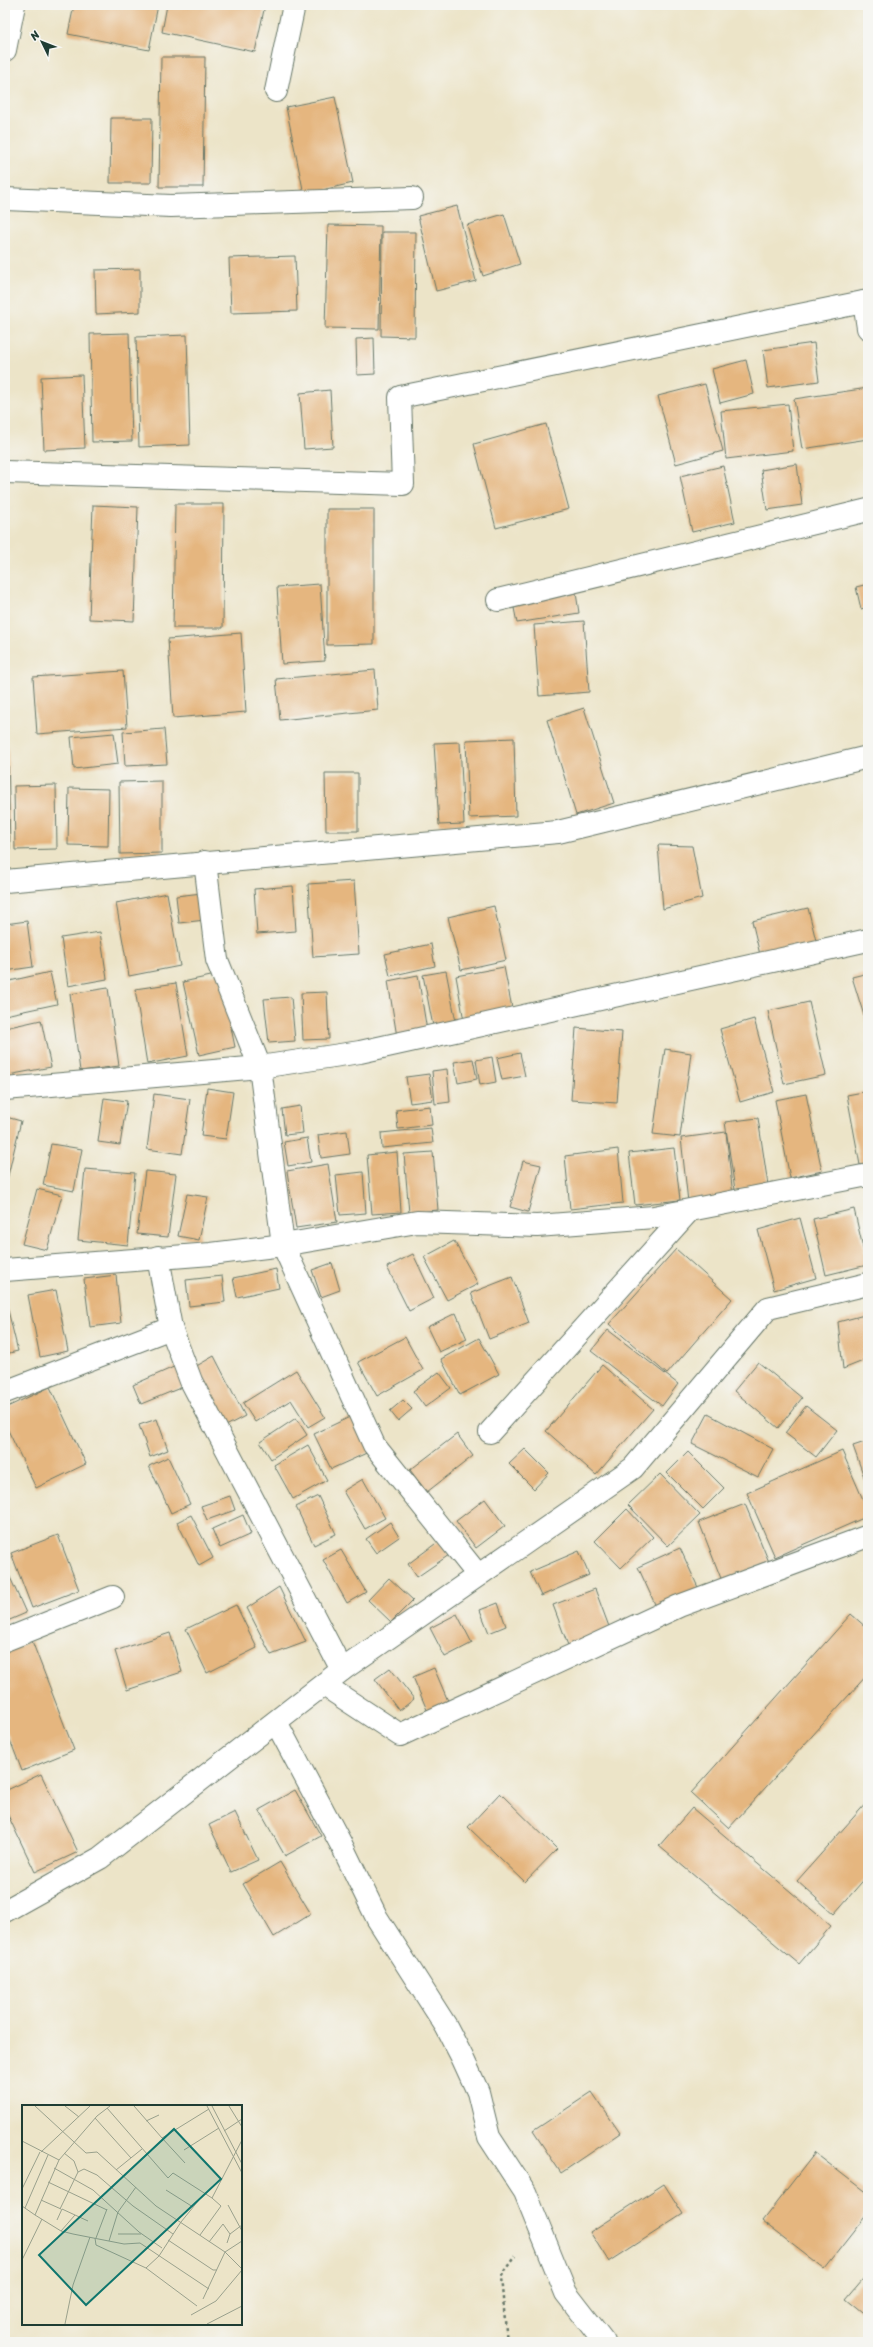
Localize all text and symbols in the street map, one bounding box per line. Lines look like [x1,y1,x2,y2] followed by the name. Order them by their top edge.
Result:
[22,22,62,62] north arrow
[25,26,45,46] text: N
[22,2105,242,2325] inset map

